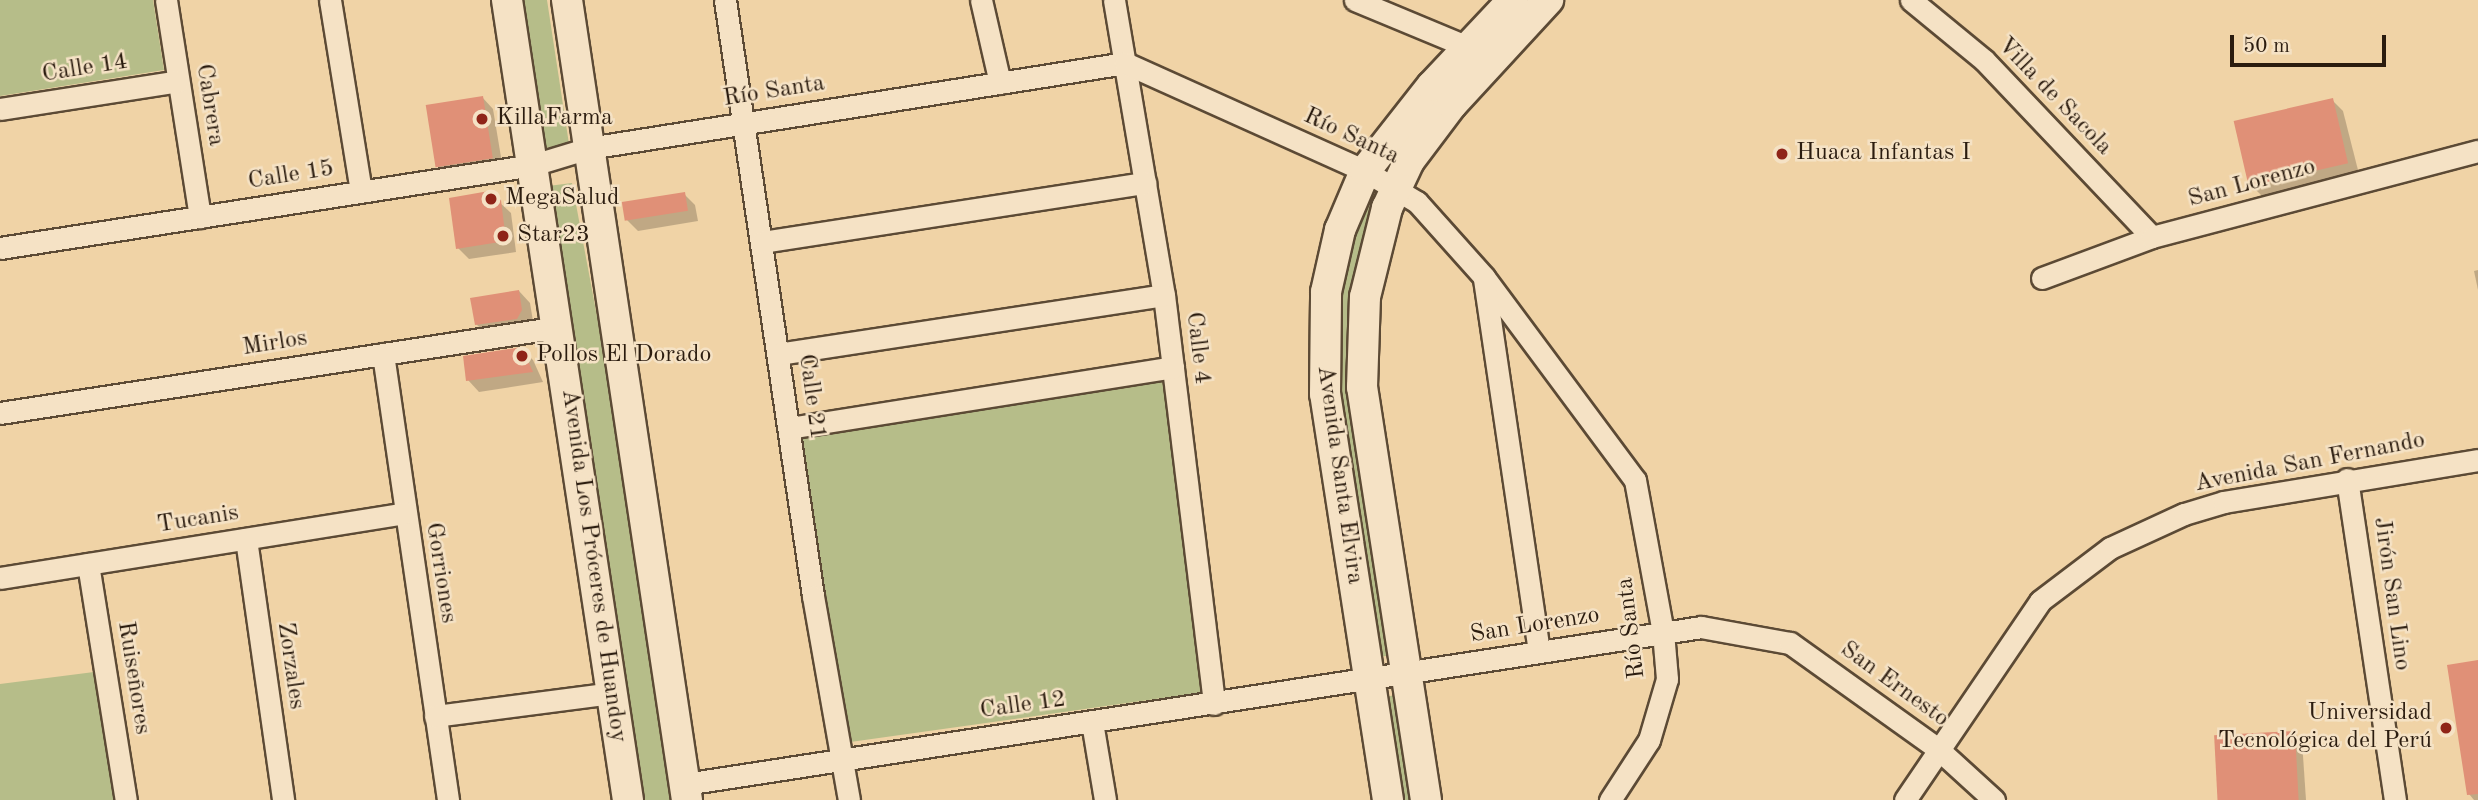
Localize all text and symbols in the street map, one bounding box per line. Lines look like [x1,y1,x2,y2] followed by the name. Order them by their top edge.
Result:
[2233,21,2389,65] scale bar
[1990,32,2118,162] street label: Villa de Sacola
[2243,36,2290,57] text: 50 m
[40,48,130,90] street label: Calle 14
[188,62,230,148] street label: Cabrera
[721,70,827,114] street label: Río Santa
[1299,102,1403,172] street label: Río Santa
[496,105,613,133] place label: KillaFarma
[474,111,490,127] marker: KillaFarma
[1796,140,1971,168] place label: Huaca Infantas I
[1774,146,1790,162] marker: Huaca Infantas I
[2185,153,2319,215] street label: San Lorenzo
[246,155,336,197] street label: Calle 15
[505,185,620,213] place label: MegaSalud
[483,191,499,207] marker: MegaSalud
[517,222,590,250] place label: Star23
[495,228,511,244] marker: Star23
[1178,310,1216,386] street label: Calle 4
[241,325,309,363] street label: Mirlos
[536,342,711,370] place label: Pollos El Dorado
[514,348,530,364] marker: Pollos El Dorado
[791,352,831,442] street label: Calle 21
[1309,364,1369,586] street label: Avenida Santa Elvira
[554,387,632,745] street label: Avenida Los Próceres de Huandoy
[2192,427,2428,499] street label: Avenida San Fernando
[155,499,241,541] street label: Tucanis
[2366,515,2416,673] street label: Jirón San Lino
[418,521,462,625] street label: Gorriones
[1611,576,1653,680] street label: Río Santa
[1468,602,1602,650] street label: San Lorenzo
[110,619,156,737] street label: Ruiseñores
[270,621,310,711] street label: Zorzales
[1834,636,1954,734] street label: San Ernesto
[978,686,1068,726] street label: Calle 12
[2218,700,2432,756] place label: Universidad Tecnológica del Perú
[2438,720,2454,736] marker: Universidad Tecnológica del Perú

